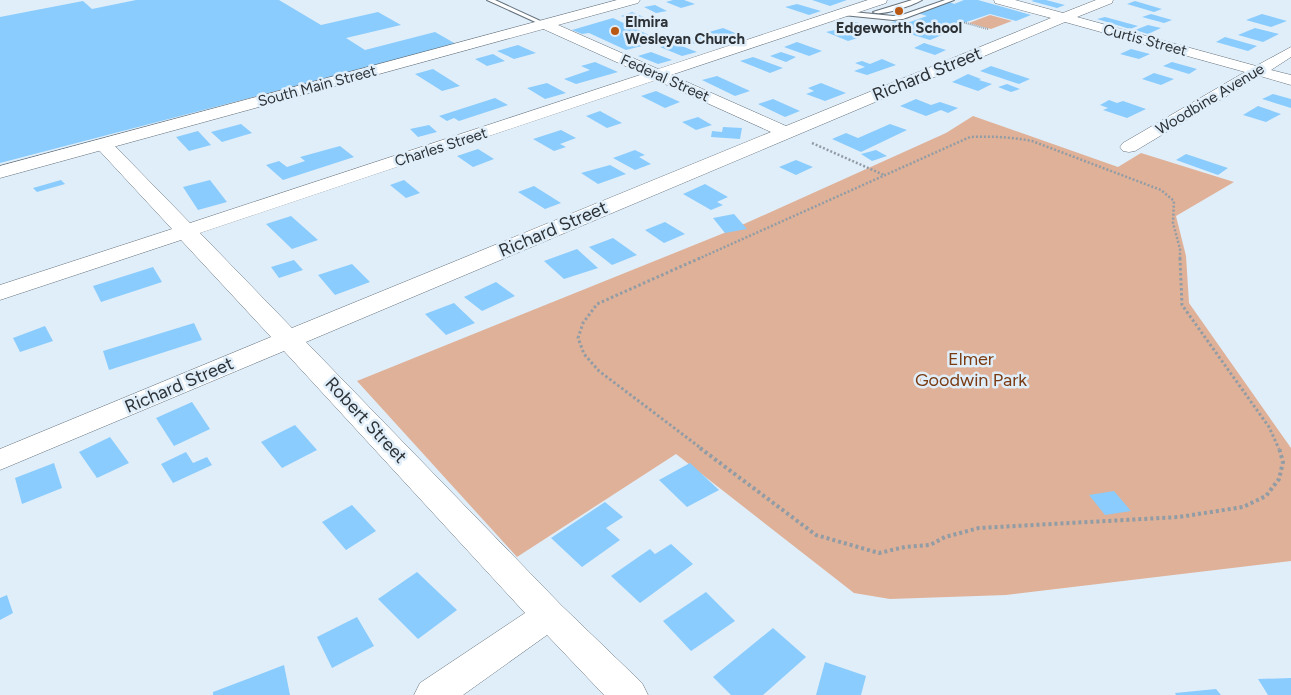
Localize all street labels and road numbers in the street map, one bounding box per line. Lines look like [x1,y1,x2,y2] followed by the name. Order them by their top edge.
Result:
[1101,20,1189,60] street label: Curtis Street
[869,42,985,106] street label: Richard Street
[618,50,712,106] street label: Federal Street
[1153,60,1267,138] street label: Woodbine Avenue
[256,61,379,110] street label: South Main Street
[393,123,490,170] street label: Charles Street
[495,196,611,262] street label: Richard Street
[121,352,237,418] street label: Richard Street
[321,372,412,468] street label: Robert Street

